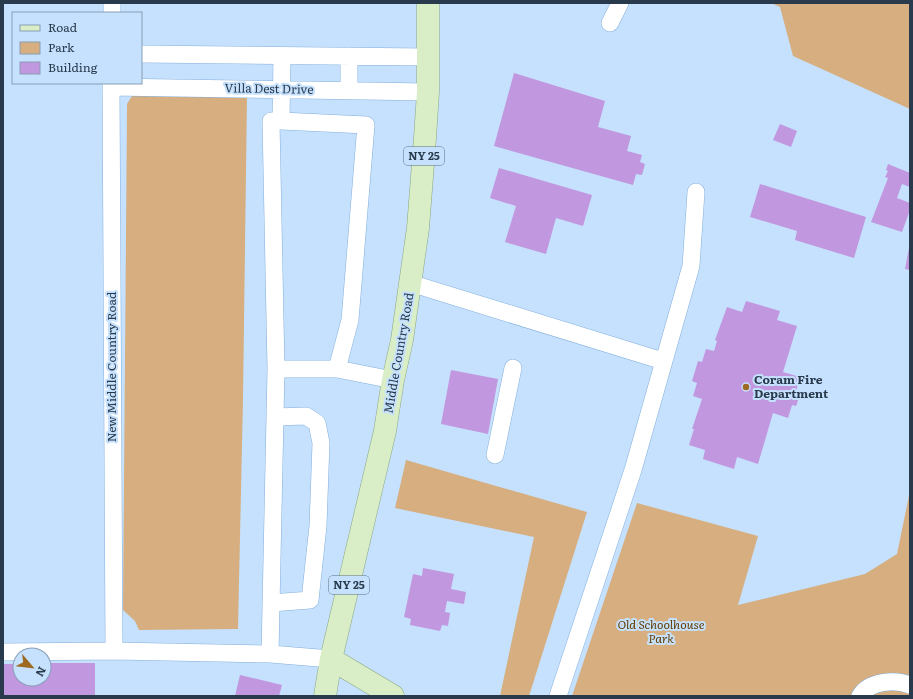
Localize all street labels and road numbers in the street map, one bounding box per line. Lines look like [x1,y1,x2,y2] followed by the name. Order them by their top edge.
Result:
[224,78,314,98] street label: Villa Dest Drive
[404,147,444,165] road number: NY 25
[379,290,418,415] street label: Middle Country Road
[102,291,120,442] street label: New Middle Country Road
[329,576,369,594] road number: NY 25

